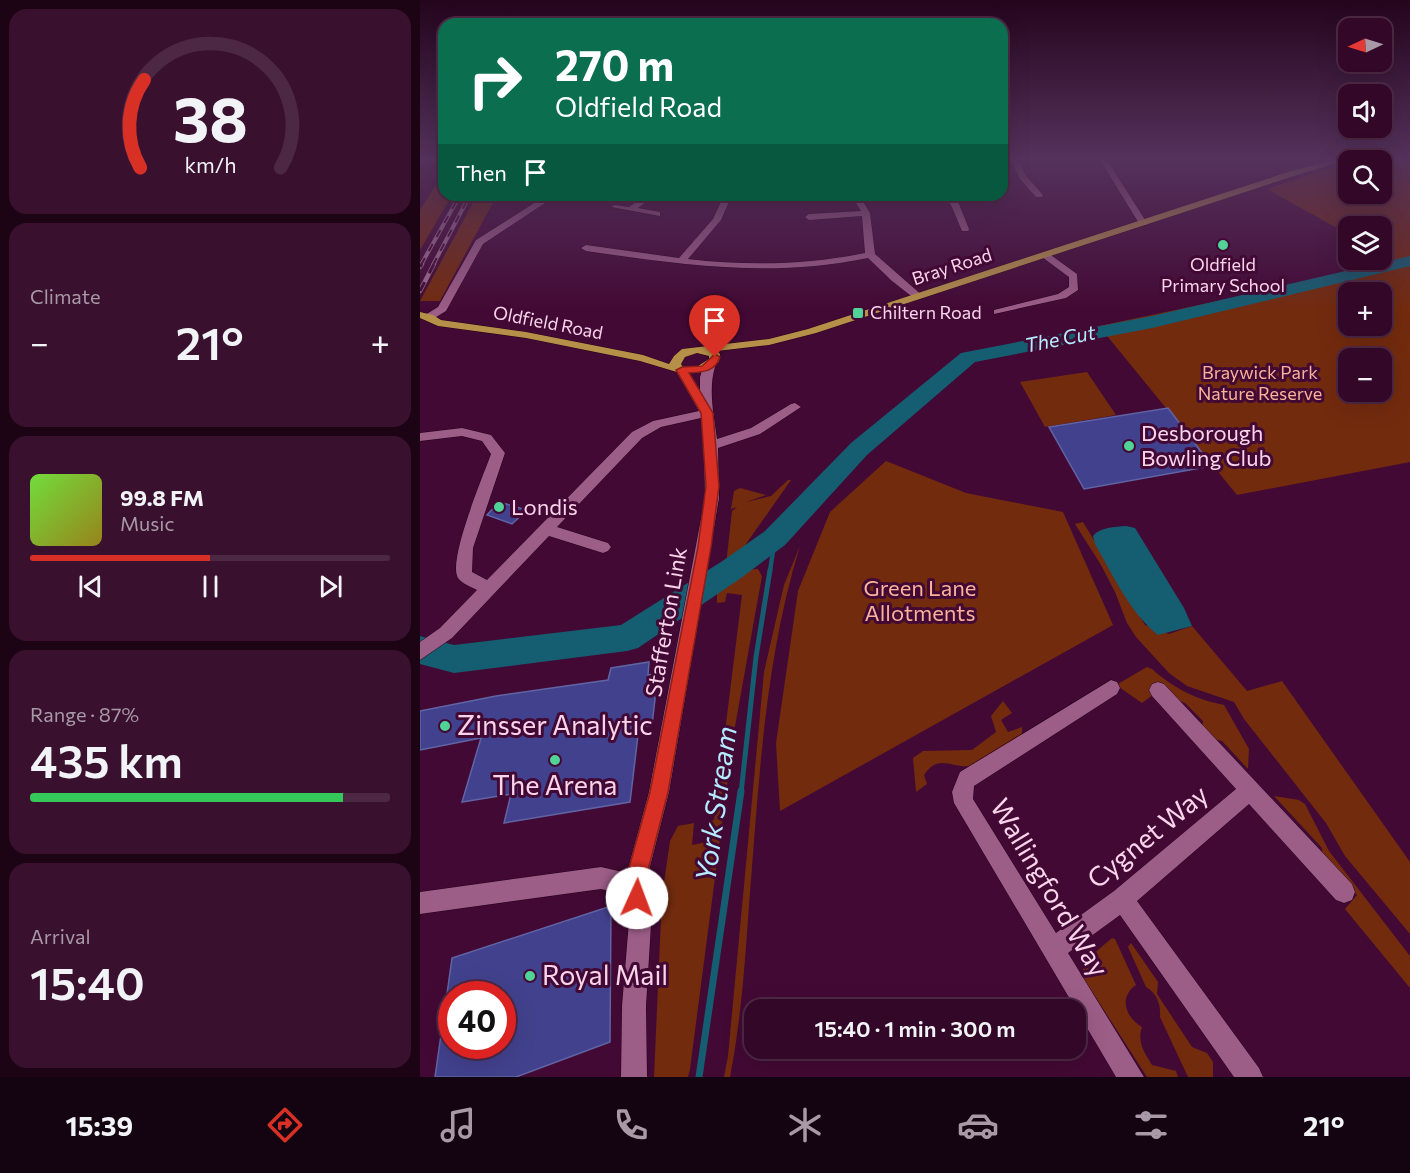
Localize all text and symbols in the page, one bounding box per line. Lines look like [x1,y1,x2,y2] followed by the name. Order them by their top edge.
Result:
[1338,18,1392,72] north arrow
[1338,18,1392,402] map controls
[555,38,674,90] text: 270 m
[456,42,534,120] icon: right
[173,79,247,155] text: 38
[1338,84,1392,138] button: sound
[555,90,722,123] text: Oldfield Road
[1338,150,1392,204] button: search
[184,152,236,178] text: km/h
[519,156,552,189] icon: arrive
[456,159,507,186] text: Then
[1338,216,1392,270] button: layers
[1216,238,1230,252] marker: Oldfield Primary School
[909,243,994,289] street label: Bray Road
[1161,253,1285,296] place label: Oldfield Primary School
[1338,282,1392,336] button: +
[30,284,100,308] text: Climate
[689,295,740,357] pin
[491,301,605,343] street label: Oldfield Road
[870,301,982,323] place label: Chiltern Road
[698,304,731,337] icon: arrive
[851,306,865,320] marker: Chiltern Road
[176,314,244,369] text: 21°
[1022,319,1098,357] water label: The Cut
[30,321,49,362] text: −
[371,321,390,362] text: +
[1338,348,1392,402] button: −
[1198,361,1322,404] park label: Braywick Park Nature Reserve
[1141,419,1272,471] place label: Desborough Bowling Club
[1122,439,1136,453] marker: Desborough Bowling Club
[120,484,204,511] text: 99.8 FM
[511,493,578,520] place label: Londis
[492,500,506,514] marker: Londis
[120,511,174,535] text: Music
[639,545,692,699] street label: Stafferton Link
[74,570,107,603] icon: previous
[194,570,227,603] icon: pause
[314,570,347,603] icon: next
[864,574,976,626] park label: Green Lane Allotments
[30,702,139,726] text: Range · 87%
[457,708,653,741] place label: Zinsser Analytic
[438,719,452,733] marker: Zinsser Analytic
[687,724,743,884] water label: York Stream
[30,732,183,787] text: 435 km
[548,753,562,767] marker: The Arena
[493,768,617,801] place label: The Arena
[1080,777,1214,895] street label: Cygnet Way
[984,792,1116,982] street label: Wallingford Way
[605,866,669,930] position arrow
[30,924,91,948] text: Arrival
[30,954,145,1009] text: 15:40
[542,958,668,991] place label: Royal Mail
[523,969,537,983] marker: Royal Mail
[438,981,516,1059] speed limit sign: 40
[814,1015,1016,1042] text: 15:40 · 1 min · 300 m
[264,1104,306,1146] icon: directions
[437,1104,479,1146] icon: music
[610,1104,652,1146] icon: phone
[784,1104,826,1146] icon: climate
[957,1104,999,1146] icon: car
[1130,1104,1172,1146] icon: filters
[66,1109,133,1142] text: 15:39
[1303,1109,1344,1142] text: 21°

